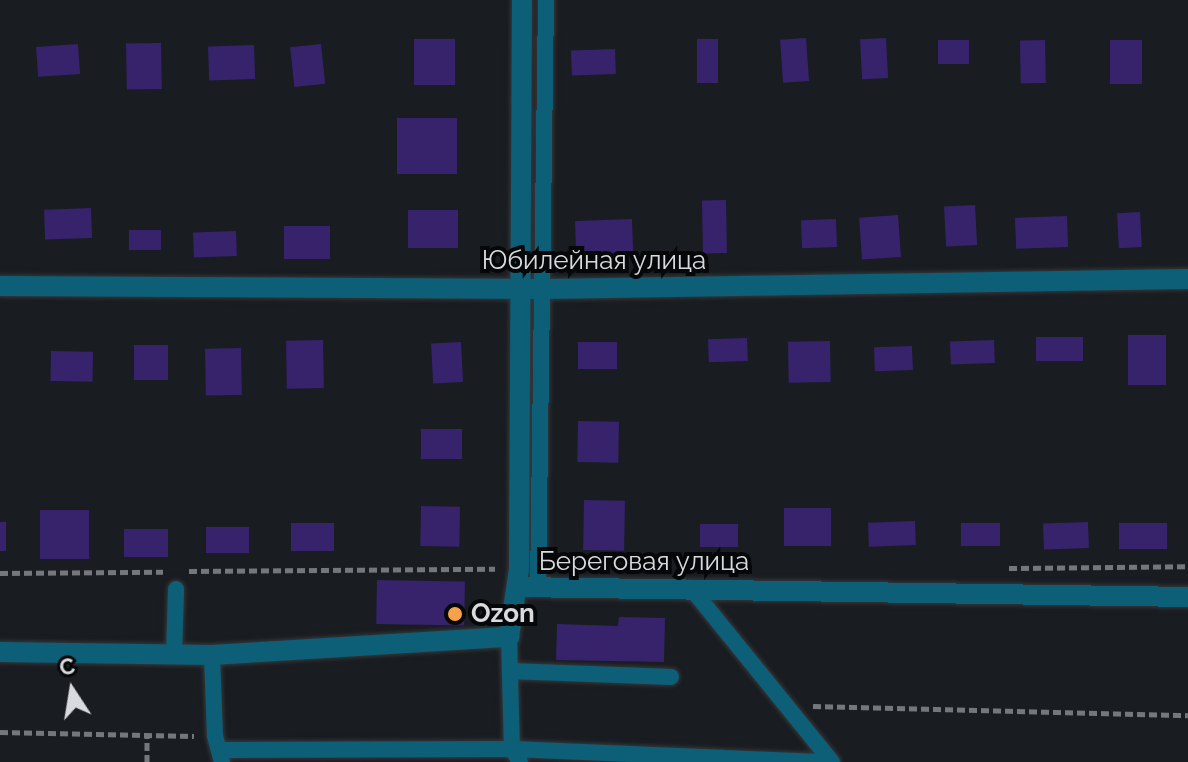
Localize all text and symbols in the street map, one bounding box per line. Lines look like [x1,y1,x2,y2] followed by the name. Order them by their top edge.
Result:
[481,245,707,277] street label: Юбилейная улица
[538,546,750,578] street label: Береговая улица
[471,598,535,630] place label: Ozon
[446,605,464,623] marker: Ozon
[32,650,112,730] north arrow
[57,652,77,681] text: С

